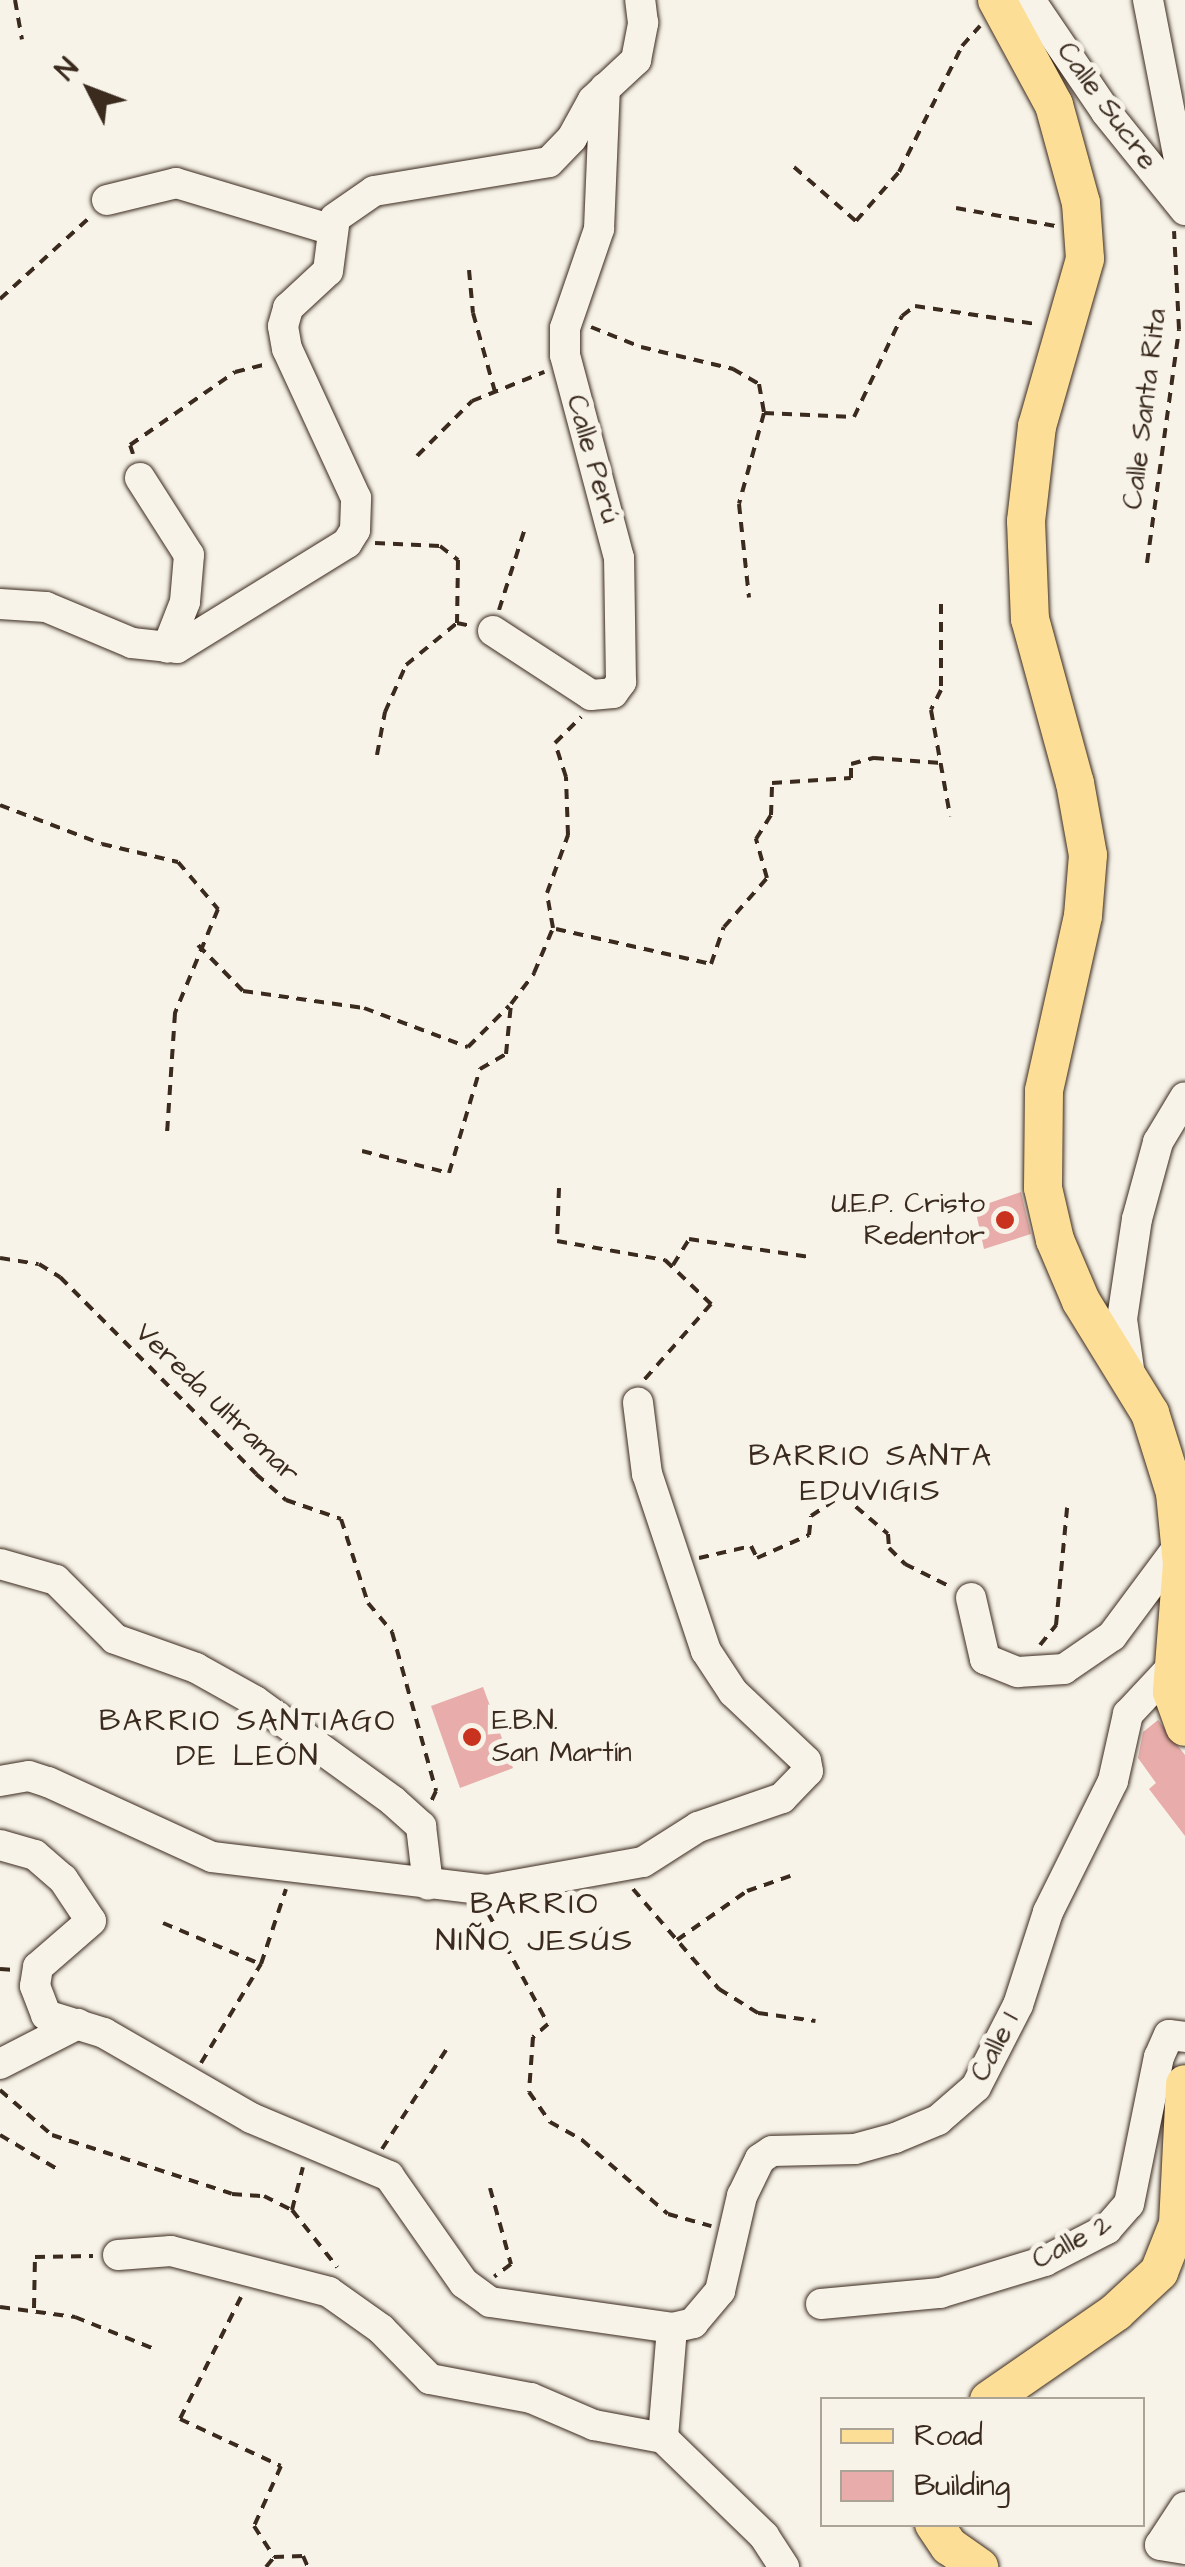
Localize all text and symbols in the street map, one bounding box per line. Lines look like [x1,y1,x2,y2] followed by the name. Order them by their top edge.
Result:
[1049,36,1165,176] street label: Calle Sucre
[40,40,140,140] north arrow
[47,50,88,89] text: N
[1116,307,1174,511] street label: Calle Santa Rita
[559,391,627,527] street label: Calle Perú
[831,1187,985,1253] place label: U.E.P. Cristo Redentor
[994,1209,1016,1231] marker: U.E.P. Cristo Redentor
[128,1316,306,1490] street label: Vereda Ultramar
[748,1438,994,1508] district label: BARRIO SANTA EDUVIGIS
[99,1703,397,1774] district label: BARRIO SANTIAGO DE LEÓN
[492,1704,632,1770] place label: E.B.N. San Martín
[461,1726,483,1748] marker: E.B.N. San Martín
[435,1886,635,1961] district label: BARRIO NIÑO JESÚS
[964,2007,1026,2087] street label: Calle 1
[1026,2207,1118,2277] street label: Calle 2
[820,2397,1145,2527] legend
[914,2415,983,2457] text: Road
[914,2465,1010,2507] text: Building

